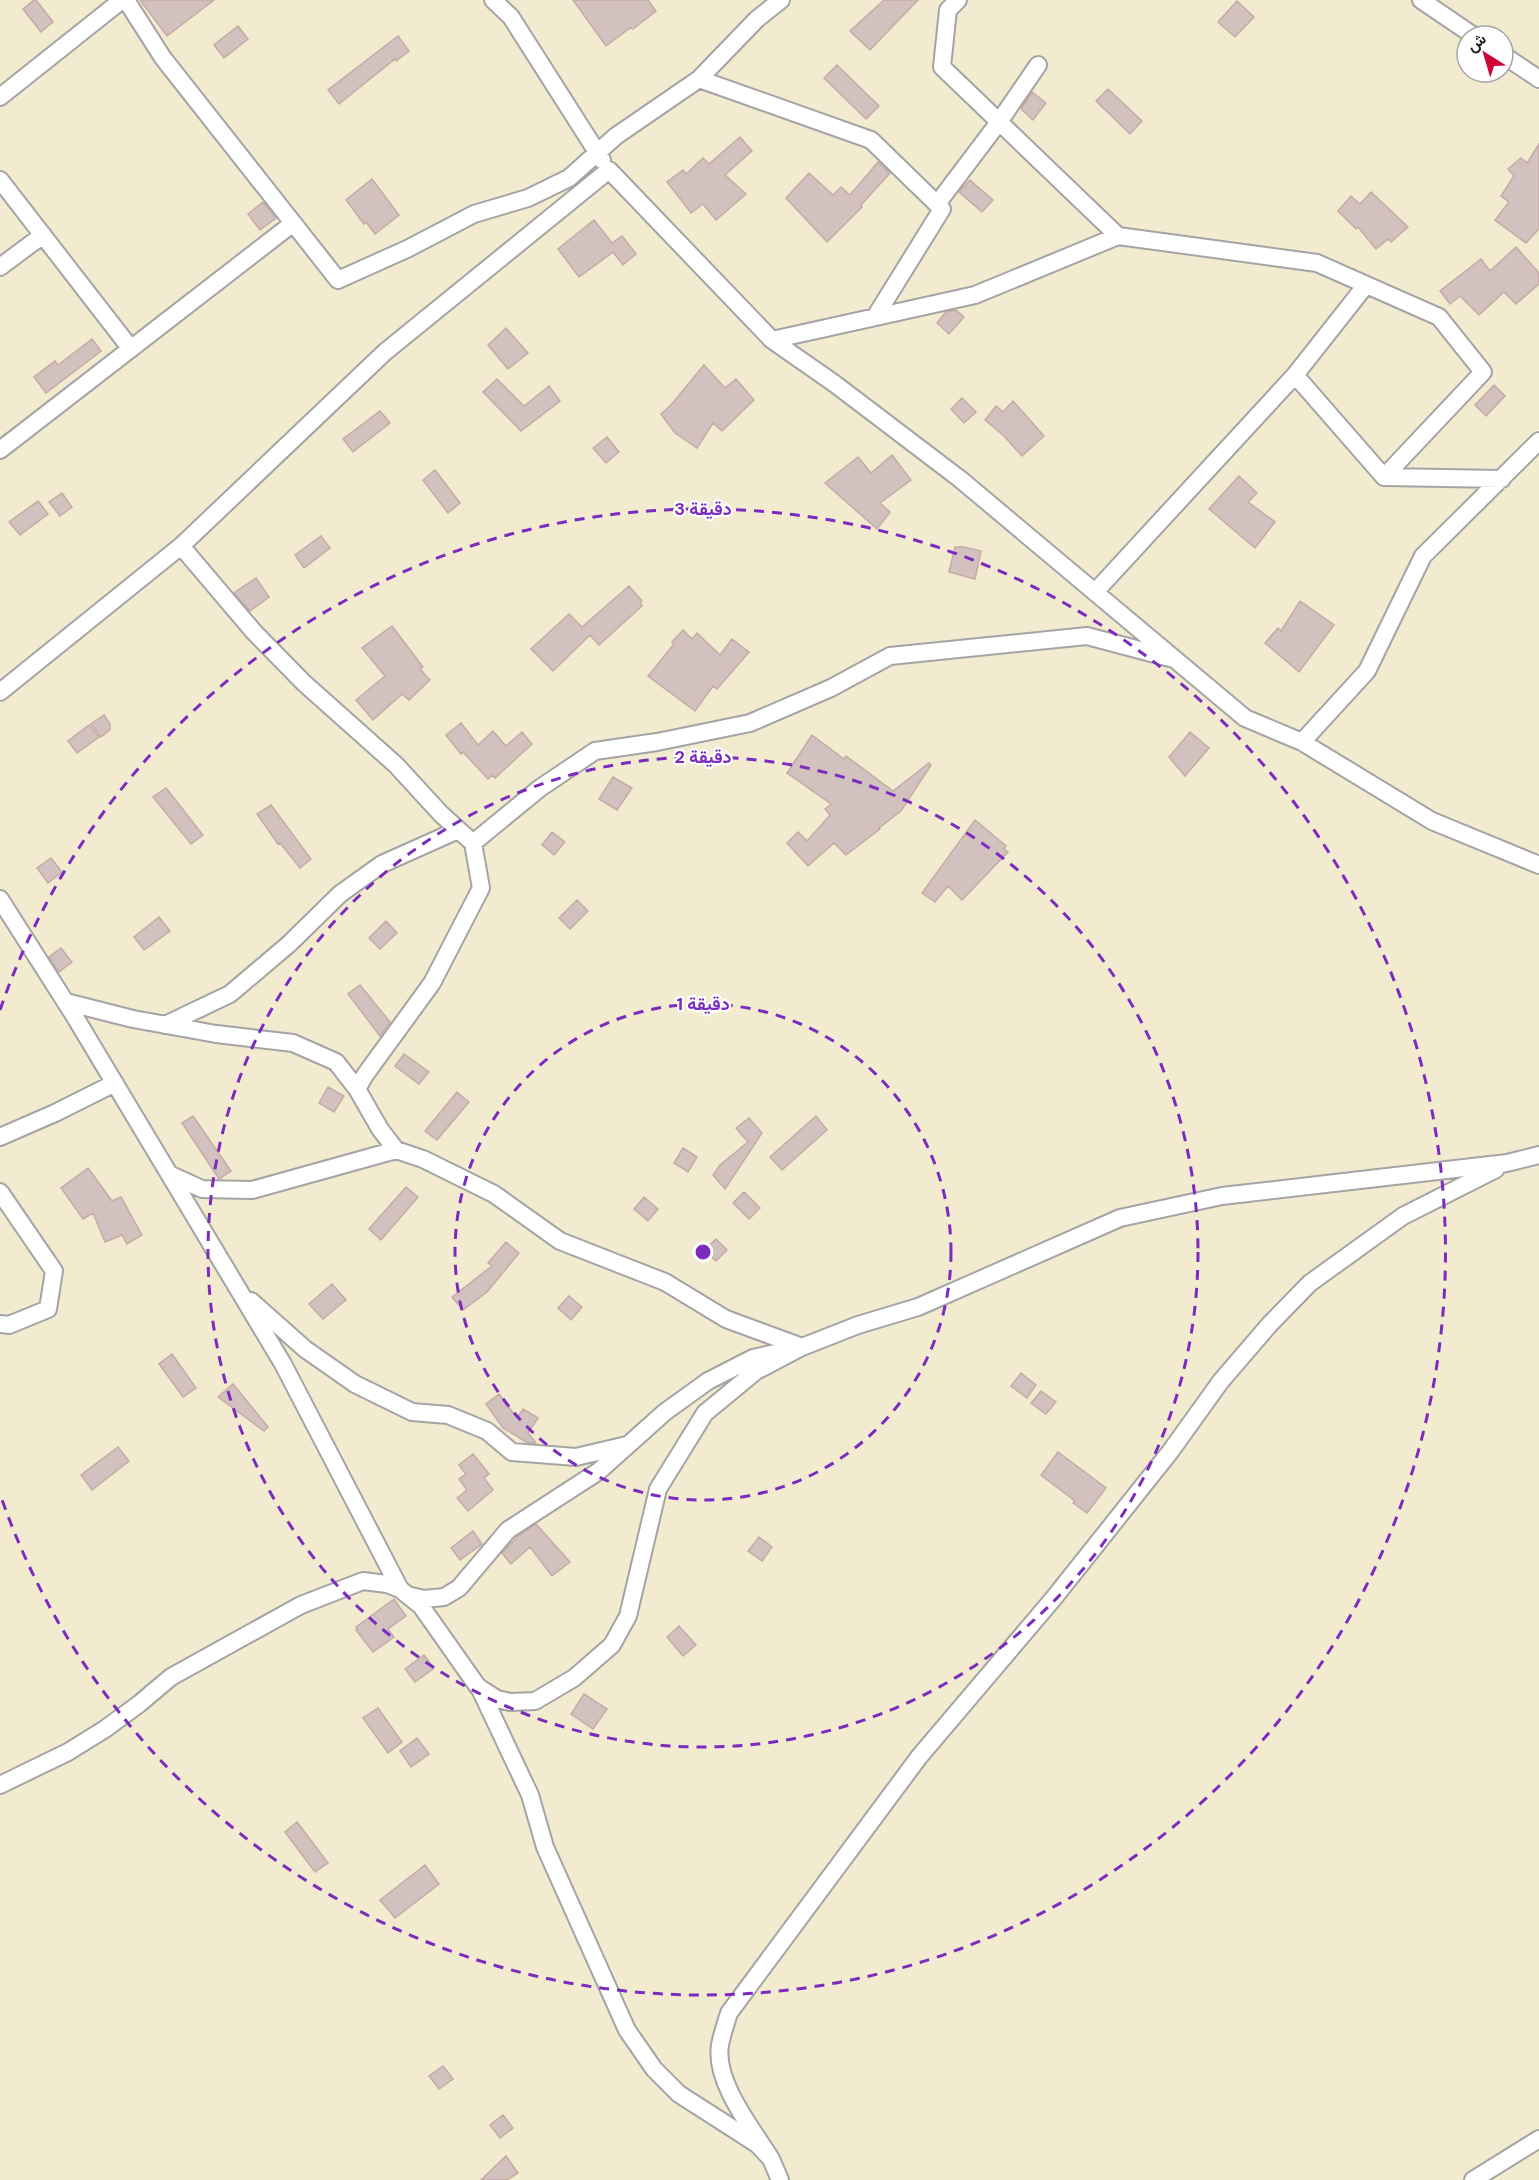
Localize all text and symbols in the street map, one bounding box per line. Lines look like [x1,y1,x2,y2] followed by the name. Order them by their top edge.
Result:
[1455,24,1515,84] north arrow
[1462,28,1490,57] text: ش
[674,497,732,521] text: 3 دقيقة
[674,745,732,769] text: 2 دقيقة
[676,992,730,1016] text: 1 دقيقة
[693,1242,713,1262] centre of rings

